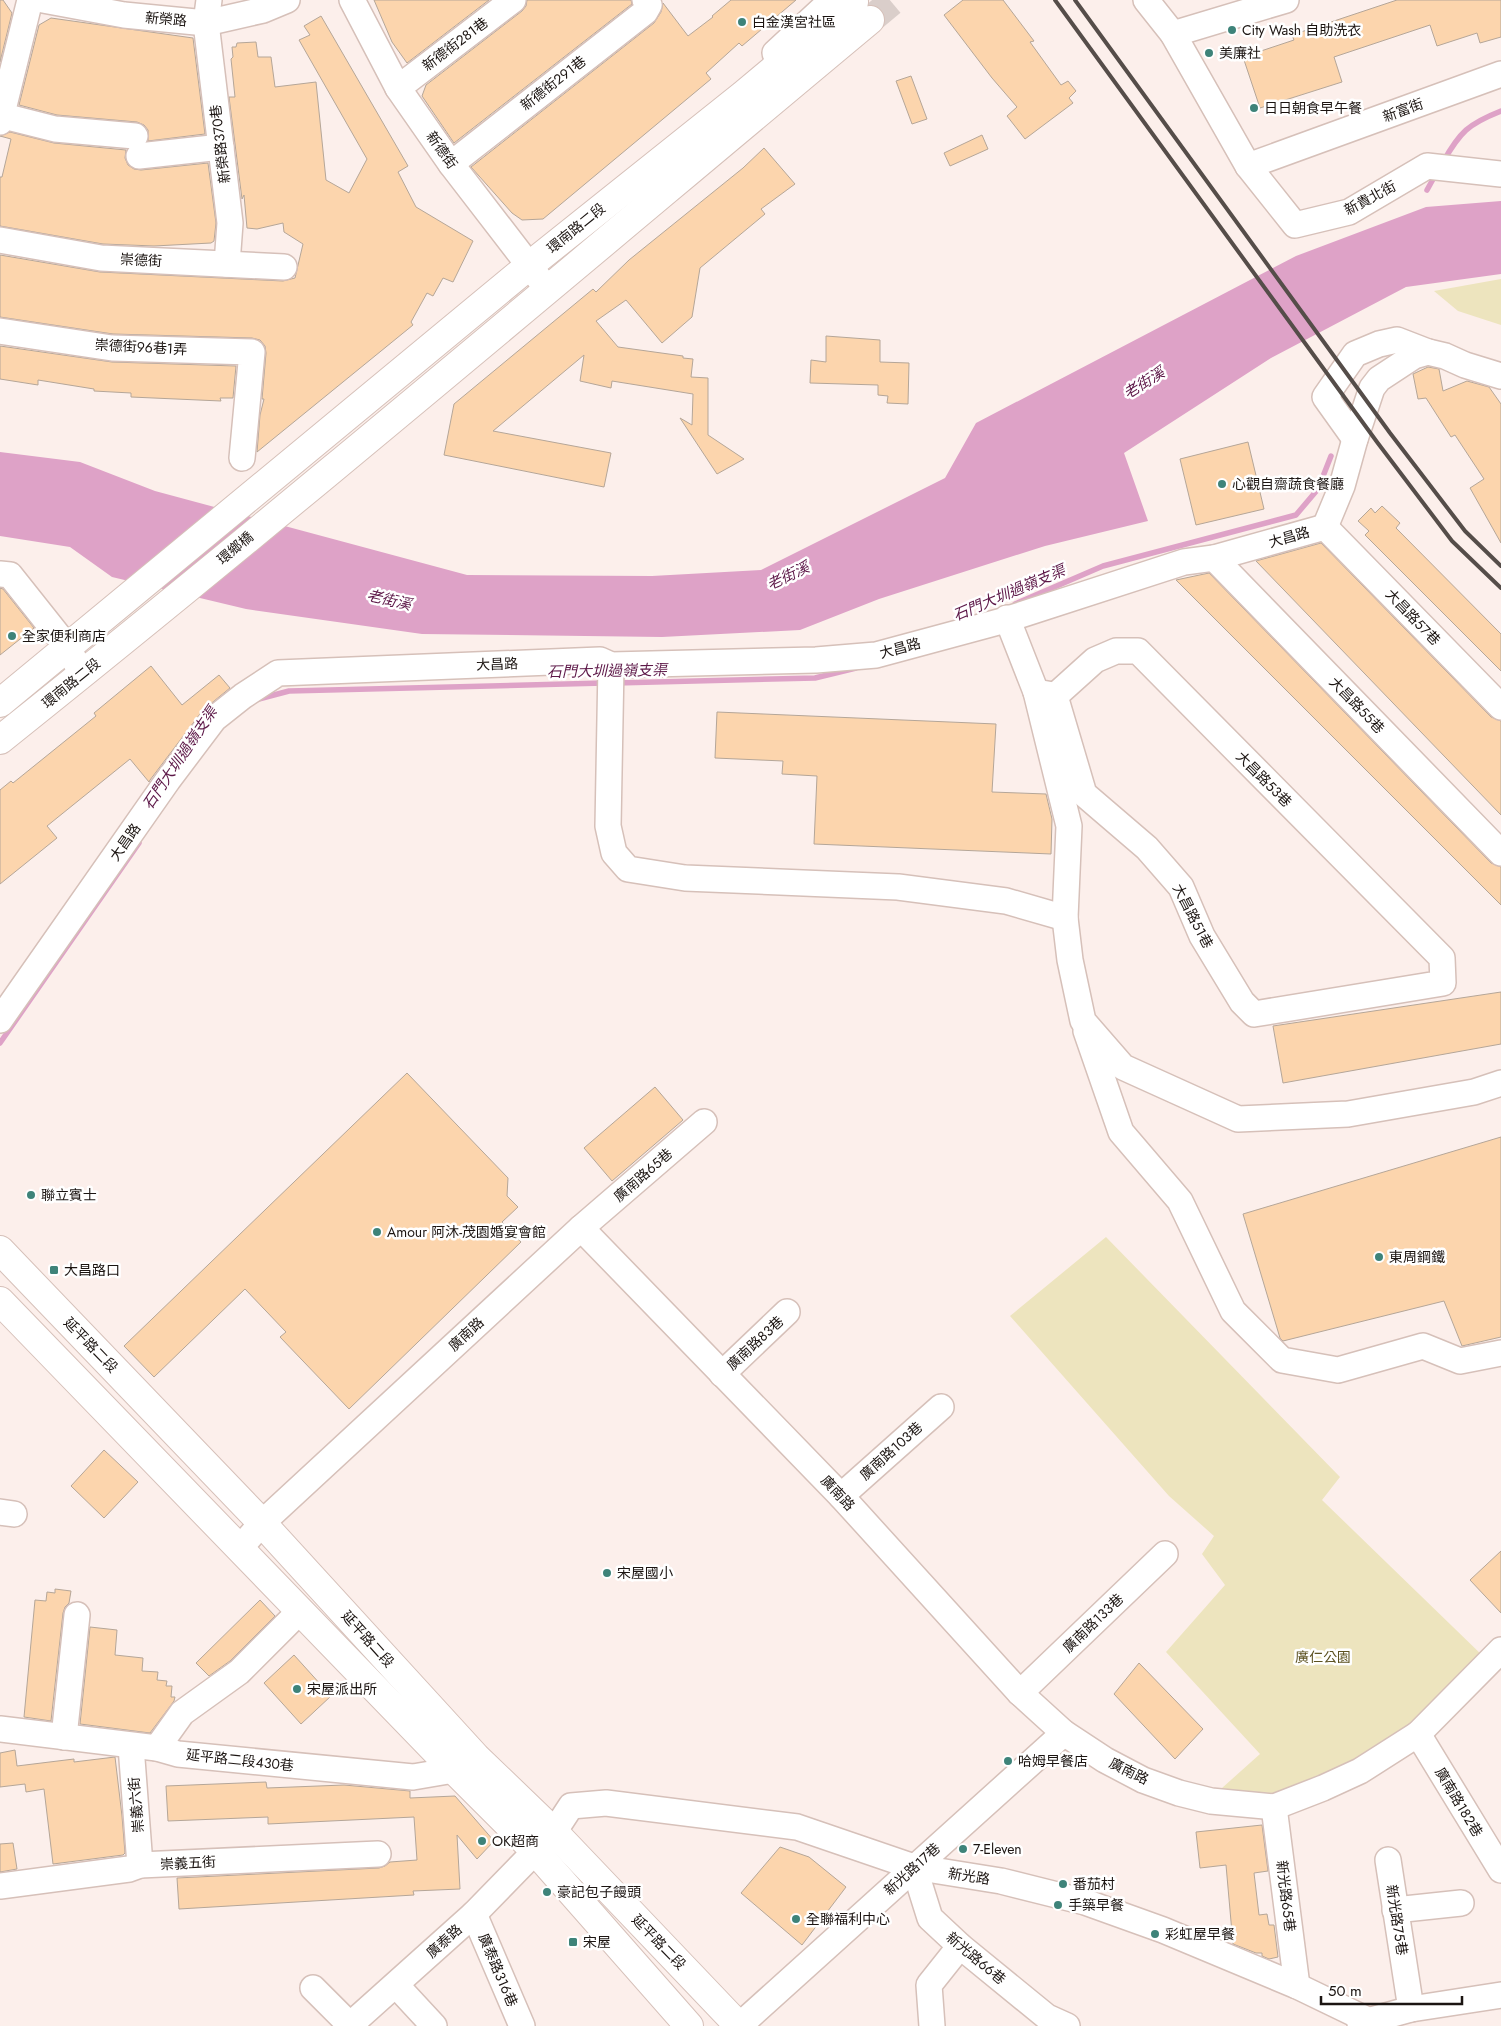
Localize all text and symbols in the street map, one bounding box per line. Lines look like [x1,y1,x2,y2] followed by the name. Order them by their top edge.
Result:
[144,7,188,31] street label: 新榮路
[752,12,836,32] place label: 白金漢宮社區
[418,13,492,75] street label: 新德街281巷
[736,16,748,28] marker: 白金漢宮社區
[1242,20,1361,40] place label: City Wash 自助洗衣
[1226,24,1238,36] marker: City Wash 自助洗衣
[1219,43,1261,63] place label: 美廉社
[1203,47,1215,59] marker: 美廉社
[516,51,590,115] street label: 新德街291巷
[1380,93,1426,127] street label: 新富街
[1264,98,1362,118] place label: 日日朝食早午餐
[1248,102,1260,114] marker: 日日朝食早午餐
[205,103,235,185] street label: 新榮路370巷
[422,127,462,173] street label: 新德街
[1341,176,1399,220] street label: 新貴北街
[543,198,609,258] street label: 環南路二段
[120,249,162,271] street label: 崇德街
[94,335,188,359] street label: 崇德街96巷1弄
[1119,361,1171,404] water label: 老街溪
[1232,474,1344,494] place label: 心觀自齋蔬食餐廳
[1216,478,1228,490] marker: 心觀自齋蔬食餐廳
[1266,522,1312,552] street label: 大昌路
[212,527,258,569] street label: 環鄉橋
[763,555,815,596] water label: 老街溪
[949,559,1070,627] water label: 石門大圳過嶺支渠
[365,584,415,616] water label: 老街溪
[1381,584,1445,650] street label: 大昌路57巷
[22,626,106,646] place label: 全家便利商店
[6,630,18,642] marker: 全家便利商店
[877,633,923,663] street label: 大昌路
[38,653,104,713] street label: 環南路二段
[476,653,518,675] street label: 大昌路
[547,659,669,683] water label: 石門大圳過嶺支渠
[1325,672,1389,738] street label: 大昌路55巷
[137,700,224,814] water label: 石門大圳過嶺支渠
[1232,747,1296,811] street label: 大昌路53巷
[105,819,145,865] street label: 大昌路
[1168,880,1218,952] street label: 大昌路51巷
[609,1144,677,1206] street label: 廣南路65巷
[41,1185,97,1205] place label: 聯立賓士
[25,1189,37,1201] marker: 聯立賓士
[387,1222,546,1242] place label: Amour 阿沐-茂園婚宴會館
[371,1226,383,1238] marker: Amour 阿沐-茂園婚宴會館
[1389,1247,1445,1267] place label: 東周鋼鐵
[1373,1251,1385,1263] marker: 東周鋼鐵
[64,1260,120,1280] place label: 大昌路口
[48,1264,60,1276] marker: 大昌路口
[722,1311,788,1375] street label: 廣南路83巷
[444,1312,488,1356] street label: 廣南路
[59,1313,123,1377] street label: 延平路二段
[855,1417,927,1485] street label: 廣南路103巷
[816,1471,860,1515] street label: 廣南路
[617,1563,673,1583] place label: 宋屋國小
[601,1567,613,1579] marker: 宋屋國小
[1058,1589,1128,1657] street label: 廣南路133巷
[337,1606,399,1672] street label: 延平路二段
[1295,1647,1351,1667] park label: 廣仁公園
[307,1679,377,1699] place label: 宋屋派出所
[291,1683,303,1695] marker: 宋屋派出所
[185,1744,295,1776] street label: 延平路二段430巷
[1018,1751,1088,1771] place label: 哈姆早餐店
[1106,1753,1152,1789] street label: 廣南路
[1002,1755,1014,1767] marker: 哈姆早餐店
[1430,1763,1488,1841] street label: 廣南路182巷
[124,1776,148,1834] street label: 崇義六街
[492,1831,539,1851] place label: OK超商
[476,1835,488,1847] marker: OK超商
[879,1838,945,1900] street label: 新光路17巷
[973,1839,1022,1859] place label: 7-Eleven
[957,1843,969,1855] marker: 7-Eleven
[160,1852,216,1874] street label: 崇義五街
[1272,1859,1300,1933] street label: 新光路65巷
[947,1863,991,1889] street label: 新光路
[1073,1874,1115,1894] place label: 番茄村
[1057,1878,1069,1890] marker: 番茄村
[557,1882,641,1902] place label: 豪記包子饅頭
[1382,1883,1412,1957] street label: 新光路75巷
[541,1886,553,1898] marker: 豪記包子饅頭
[1068,1895,1124,1915] place label: 手築早餐
[1052,1899,1064,1911] marker: 手築早餐
[806,1909,890,1929] place label: 全聯福利中心
[627,1910,691,1974] street label: 延平路二段
[790,1913,802,1925] marker: 全聯福利中心
[422,1920,466,1962] street label: 廣泰路
[1165,1924,1235,1944] place label: 彩虹屋早餐
[942,1927,1010,1989] street label: 新光路66巷
[1149,1928,1161,1940] marker: 彩虹屋早餐
[474,1930,522,2010] street label: 廣泰路316巷
[583,1932,611,1952] place label: 宋屋
[567,1936,579,1948] marker: 宋屋
[1321,1974,1462,2006] scale bar
[1328,1980,1362,2002] text: 50 m

